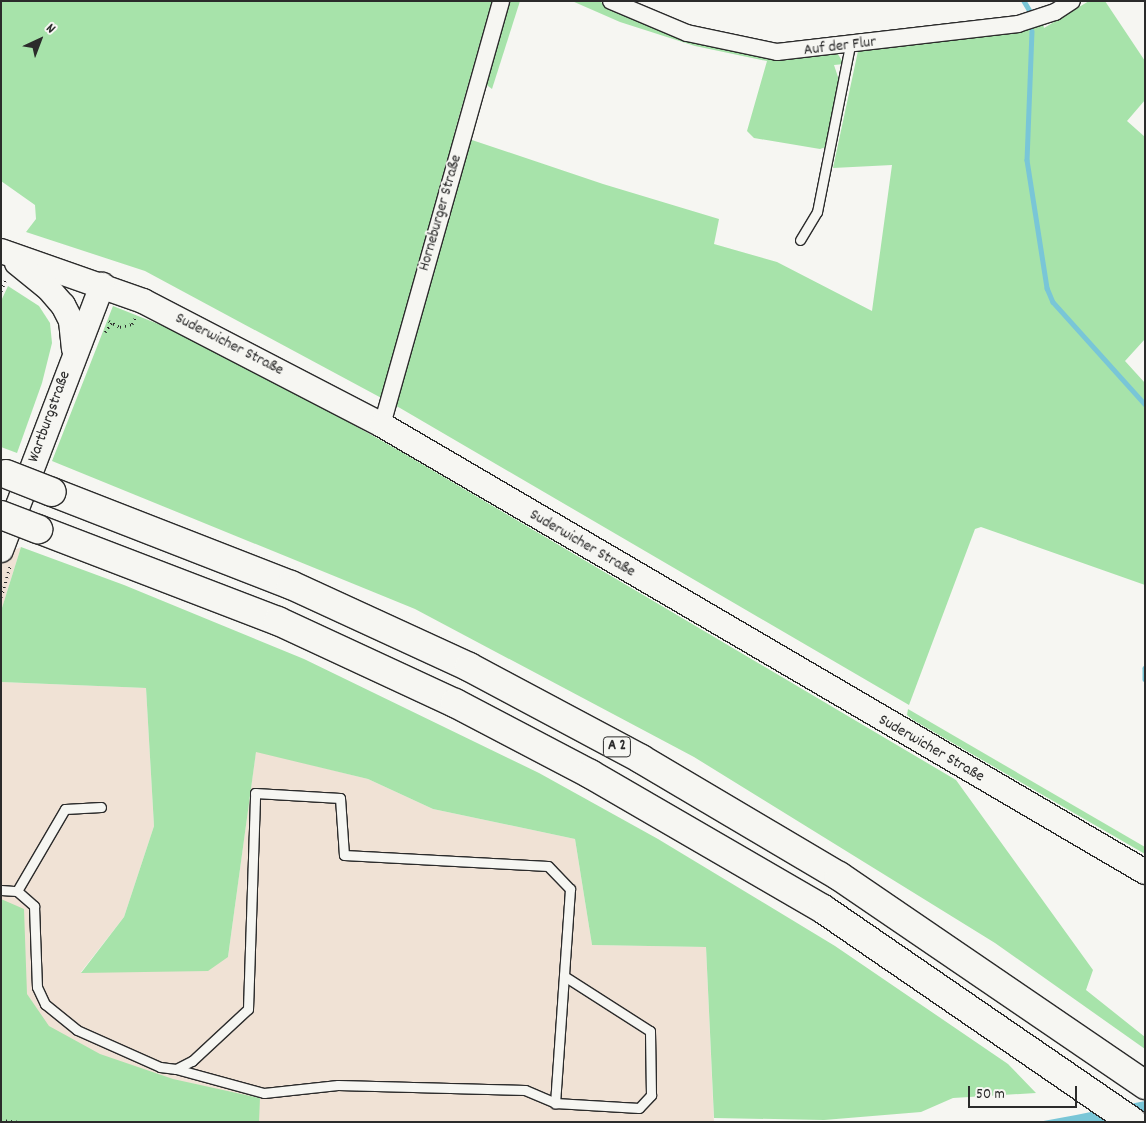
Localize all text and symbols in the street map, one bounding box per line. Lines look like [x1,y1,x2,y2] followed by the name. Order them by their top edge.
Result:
[15,15,65,65] north arrow
[41,19,60,39] text: N
[803,33,877,61] street label: Auf der Flur
[415,153,467,273] street label: Horneburger Straße
[172,309,286,381] street label: Suderwicher Straße
[25,369,75,465] street label: Wartburgstraße
[526,506,638,582] street label: Suderwicher Straße
[875,711,987,787] street label: Suderwicher Straße
[602,734,632,760] road number: A 2
[971,1076,1080,1108] scale bar
[976,1084,1005,1106] text: 50 m

